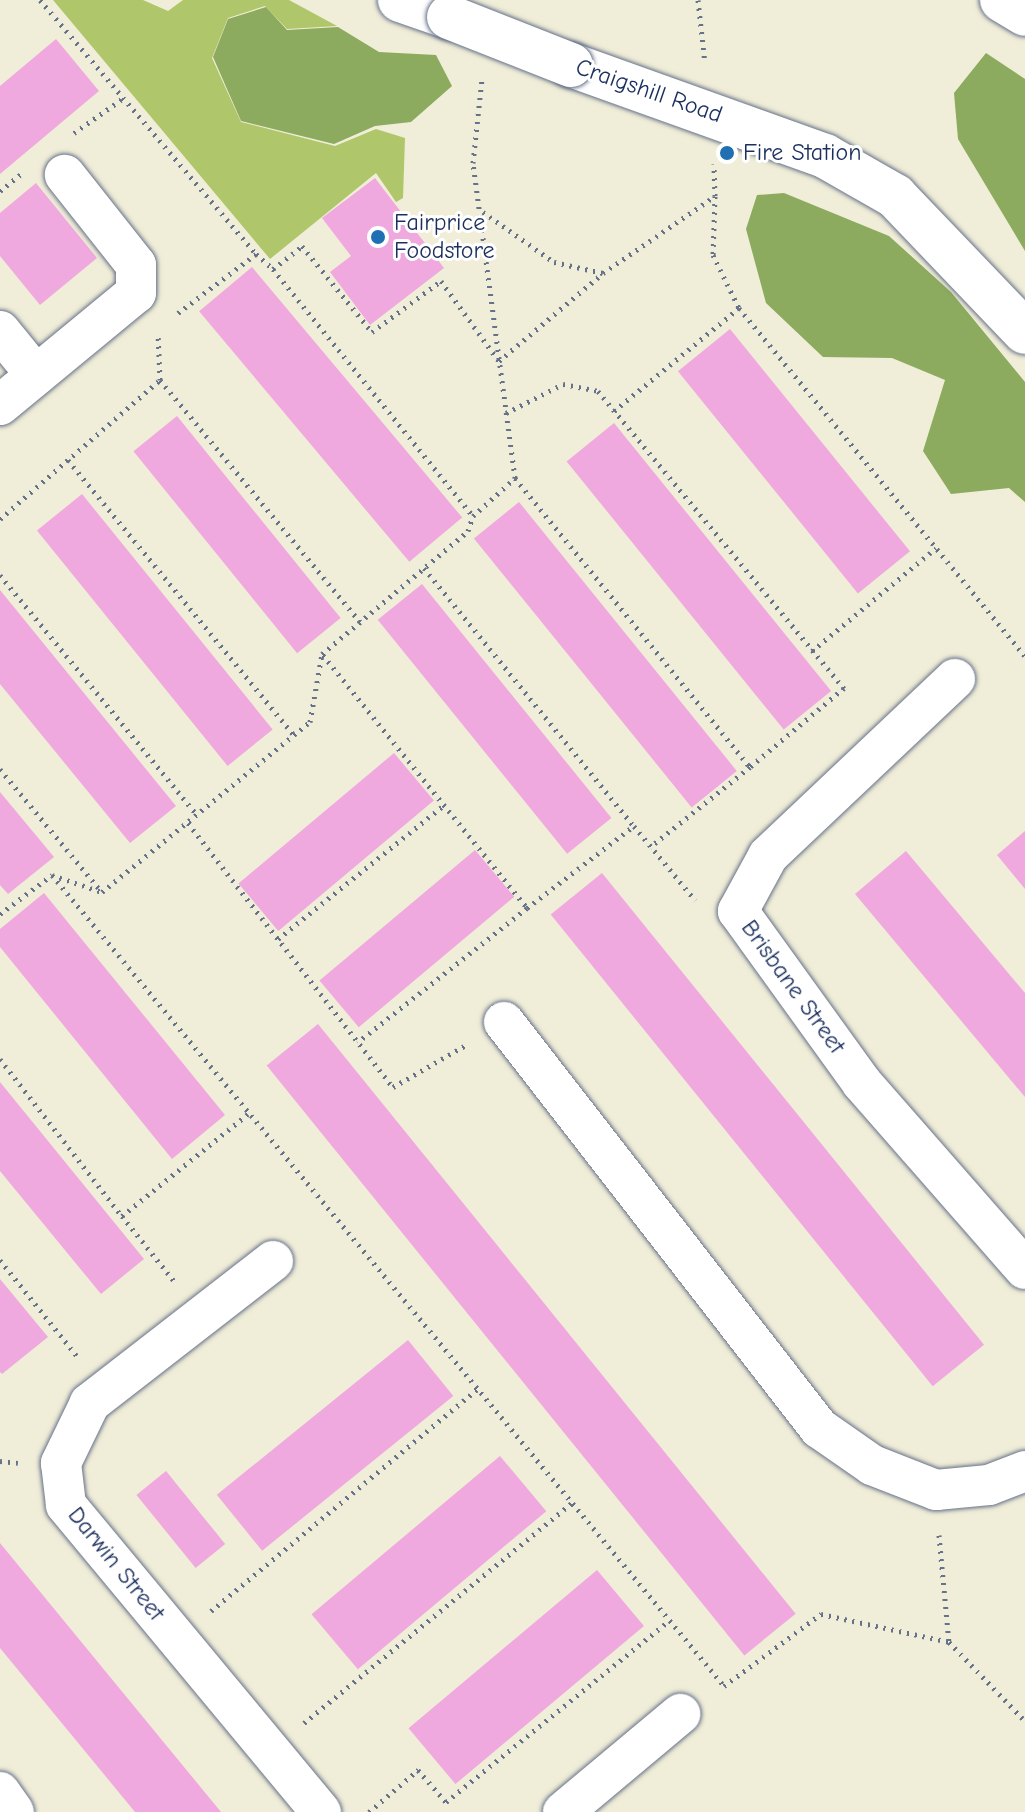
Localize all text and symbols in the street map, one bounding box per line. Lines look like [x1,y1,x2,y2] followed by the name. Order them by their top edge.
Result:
[572,52,726,130] street label: Craigshill Road
[743,139,861,167] place label: Fire Station
[718,144,736,162] marker: Fire Station
[394,209,495,265] place label: Fairprice Foodstore
[369,228,387,246] marker: Fairprice Foodstore
[735,914,851,1060] street label: Brisbane Street
[61,1501,171,1627] street label: Darwin Street

